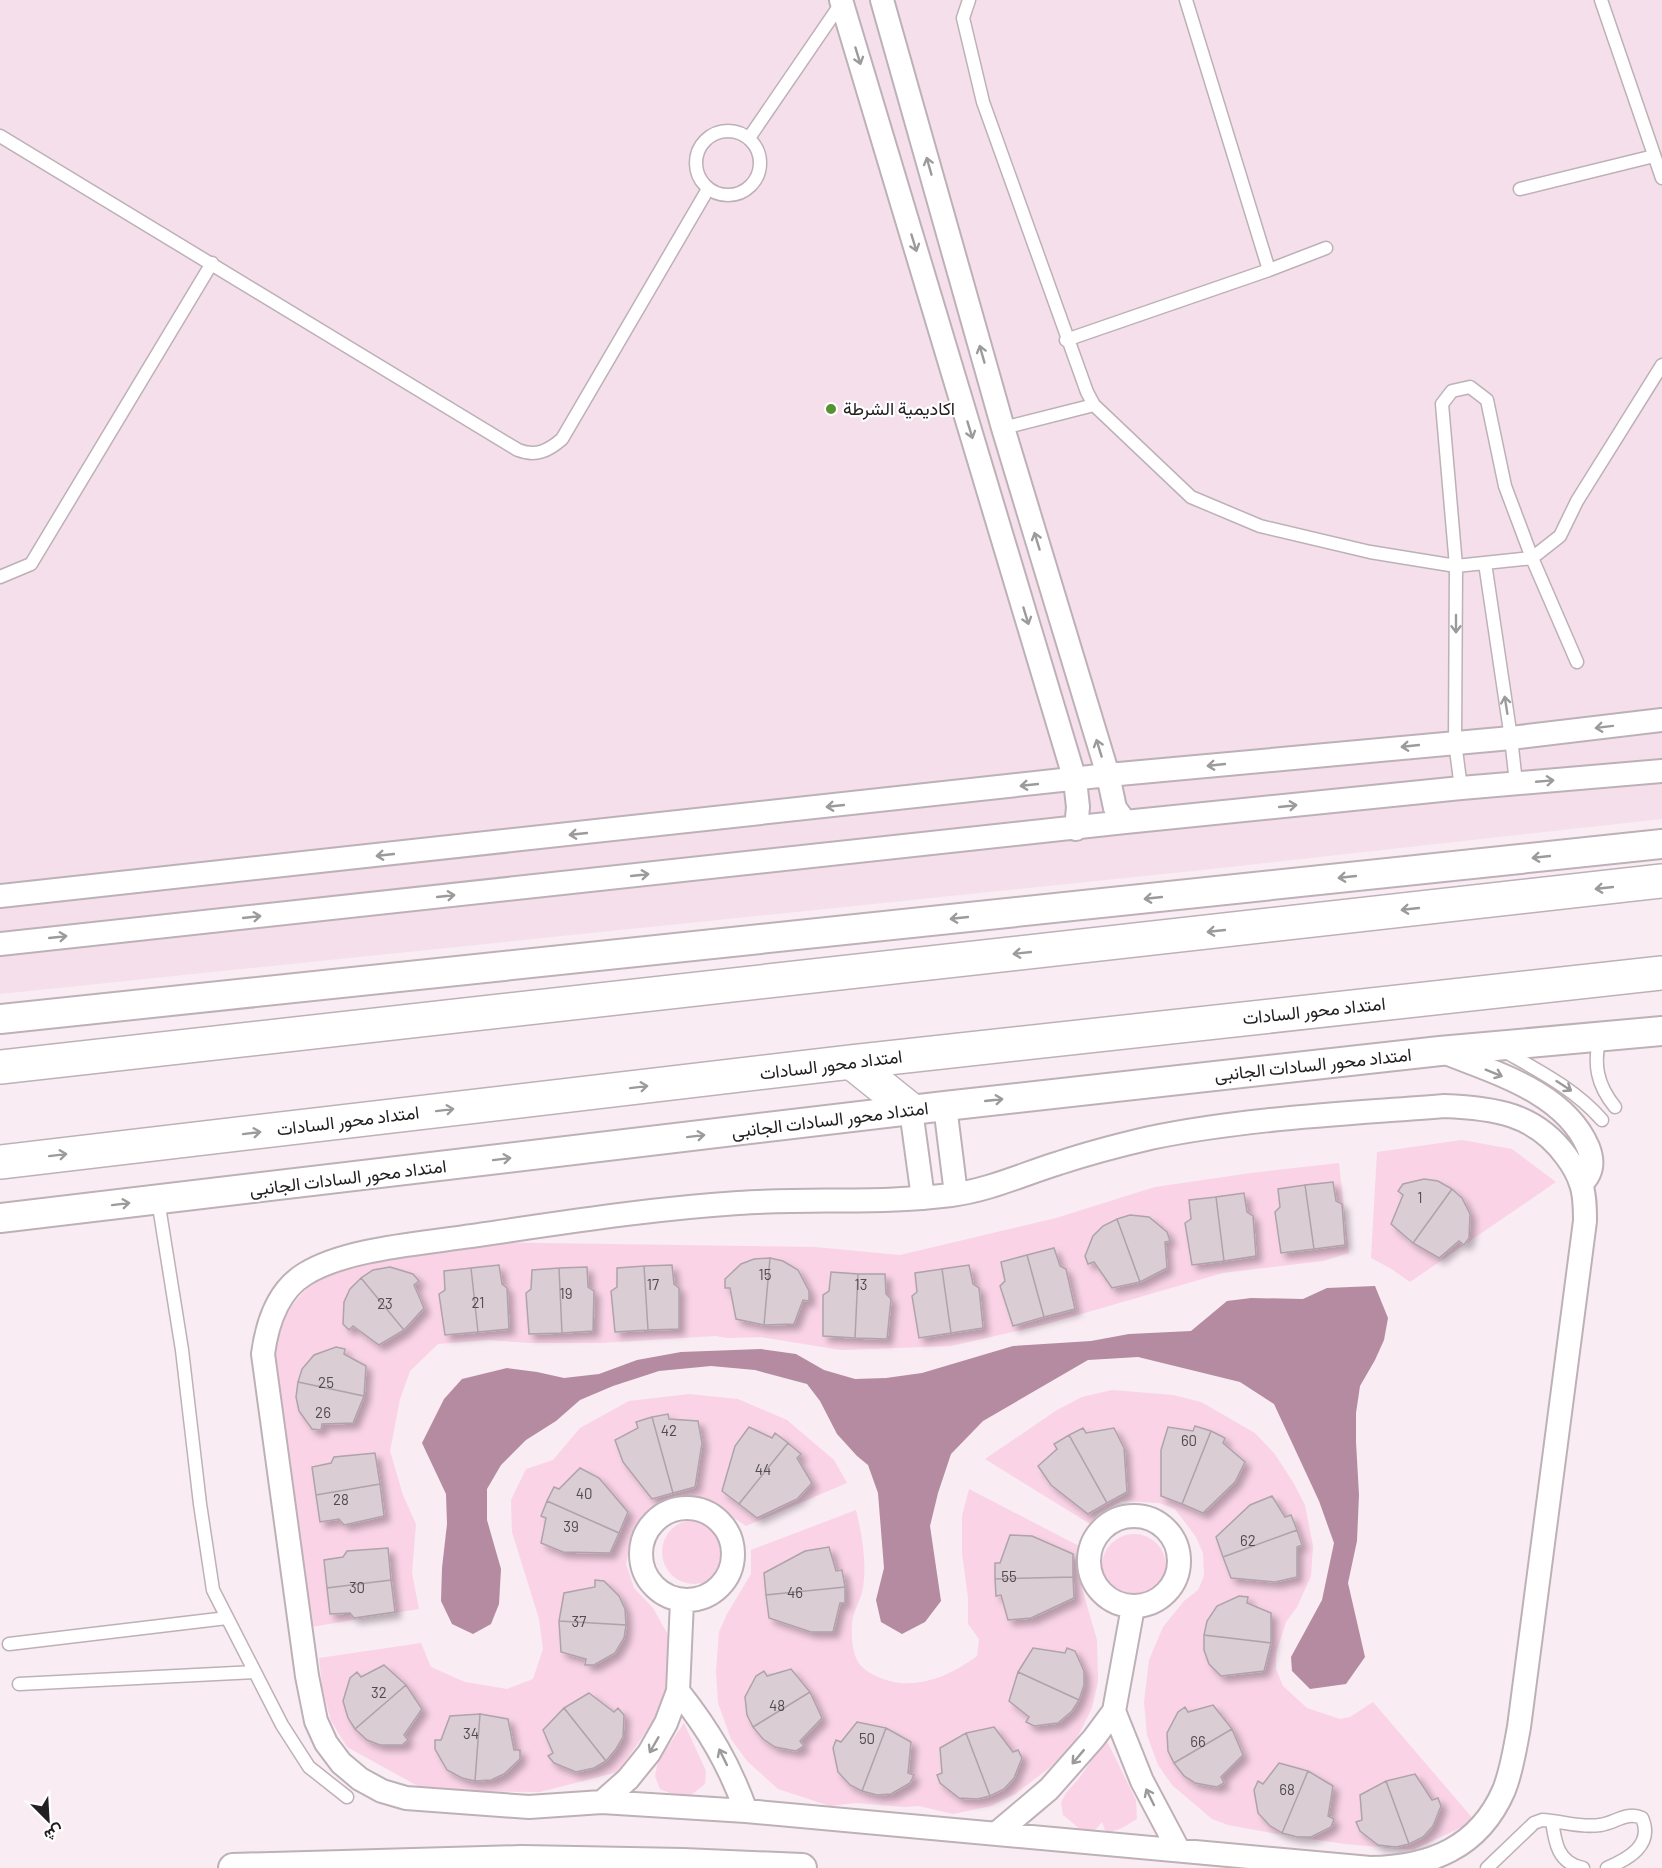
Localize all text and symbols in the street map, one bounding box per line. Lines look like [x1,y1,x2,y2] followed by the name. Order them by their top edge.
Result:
[853,46,864,65] one-way arrow
[923,157,934,176] one-way arrow
[909,233,920,252] one-way arrow
[975,345,987,364] one-way arrow
[843,397,955,420] place label: اكاديمية الشرطة
[824,402,838,416] marker: اكاديمية الشرطة
[965,420,976,439] one-way arrow
[1031,532,1042,551] one-way arrow
[1021,606,1032,625] one-way arrow
[1450,614,1462,634] one-way arrow
[1501,695,1512,715] one-way arrow
[1595,722,1614,733] one-way arrow
[1093,739,1104,758] one-way arrow
[1400,741,1420,752] one-way arrow
[1206,760,1226,771] one-way arrow
[1534,775,1554,786] one-way arrow
[1019,780,1039,791] one-way arrow
[1277,800,1297,811] one-way arrow
[826,801,845,812] one-way arrow
[569,828,589,839] one-way arrow
[375,849,395,860] one-way arrow
[1532,852,1552,863] one-way arrow
[629,869,649,880] one-way arrow
[1338,872,1358,883] one-way arrow
[1594,883,1614,894] one-way arrow
[436,890,455,901] one-way arrow
[1144,893,1164,904] one-way arrow
[1401,904,1420,915] one-way arrow
[242,911,262,922] one-way arrow
[950,913,970,924] one-way arrow
[1207,926,1227,937] one-way arrow
[48,931,68,942] one-way arrow
[1013,947,1033,958] one-way arrow
[1241,992,1387,1029] street label: امتداد محور السادات
[1213,1043,1413,1086] street label: امتداد محور السادات الجانبى
[758,1044,904,1085] street label: امتداد محور السادات
[1484,1068,1503,1079] one-way arrow
[629,1081,649,1092] one-way arrow
[1555,1081,1572,1093] one-way arrow
[983,1095,1003,1106] one-way arrow
[730,1096,930,1143] street label: امتداد محور السادات الجانبى
[275,1100,421,1141] street label: امتداد محور السادات
[435,1104,455,1115] one-way arrow
[241,1127,261,1138] one-way arrow
[685,1130,705,1141] one-way arrow
[48,1150,68,1161] one-way arrow
[492,1153,511,1164] one-way arrow
[248,1154,448,1201] street label: امتداد محور السادات الجانبى
[1417,1188,1423,1206] house number: 1
[110,1199,130,1210] one-way arrow
[759,1265,771,1283] house number: 15
[647,1275,659,1293] house number: 17
[855,1275,867,1293] house number: 13
[559,1284,573,1302] house number: 19
[471,1293,485,1311] house number: 21
[377,1294,393,1312] house number: 23
[318,1373,334,1391] house number: 25
[315,1403,331,1421] house number: 26
[661,1421,677,1439] house number: 42
[1181,1431,1197,1449] house number: 60
[755,1460,771,1478] house number: 44
[576,1484,592,1502] house number: 40
[333,1490,349,1508] house number: 28
[563,1517,579,1535] house number: 39
[1240,1531,1256,1549] house number: 62
[1001,1567,1017,1585] house number: 55
[349,1578,365,1596] house number: 30
[787,1583,803,1601] house number: 46
[572,1612,586,1630] house number: 37
[371,1683,387,1701] house number: 32
[769,1696,785,1714] house number: 48
[463,1724,479,1742] house number: 34
[859,1729,875,1747] house number: 50
[1190,1732,1206,1750] house number: 66
[647,1736,659,1753] one-way arrow
[717,1749,729,1767] one-way arrow
[1072,1749,1085,1765] one-way arrow
[1279,1780,1295,1798] house number: 68
[1144,1789,1155,1807] one-way arrow
[18,1790,78,1850] north arrow
[41,1821,67,1847] text: ش

